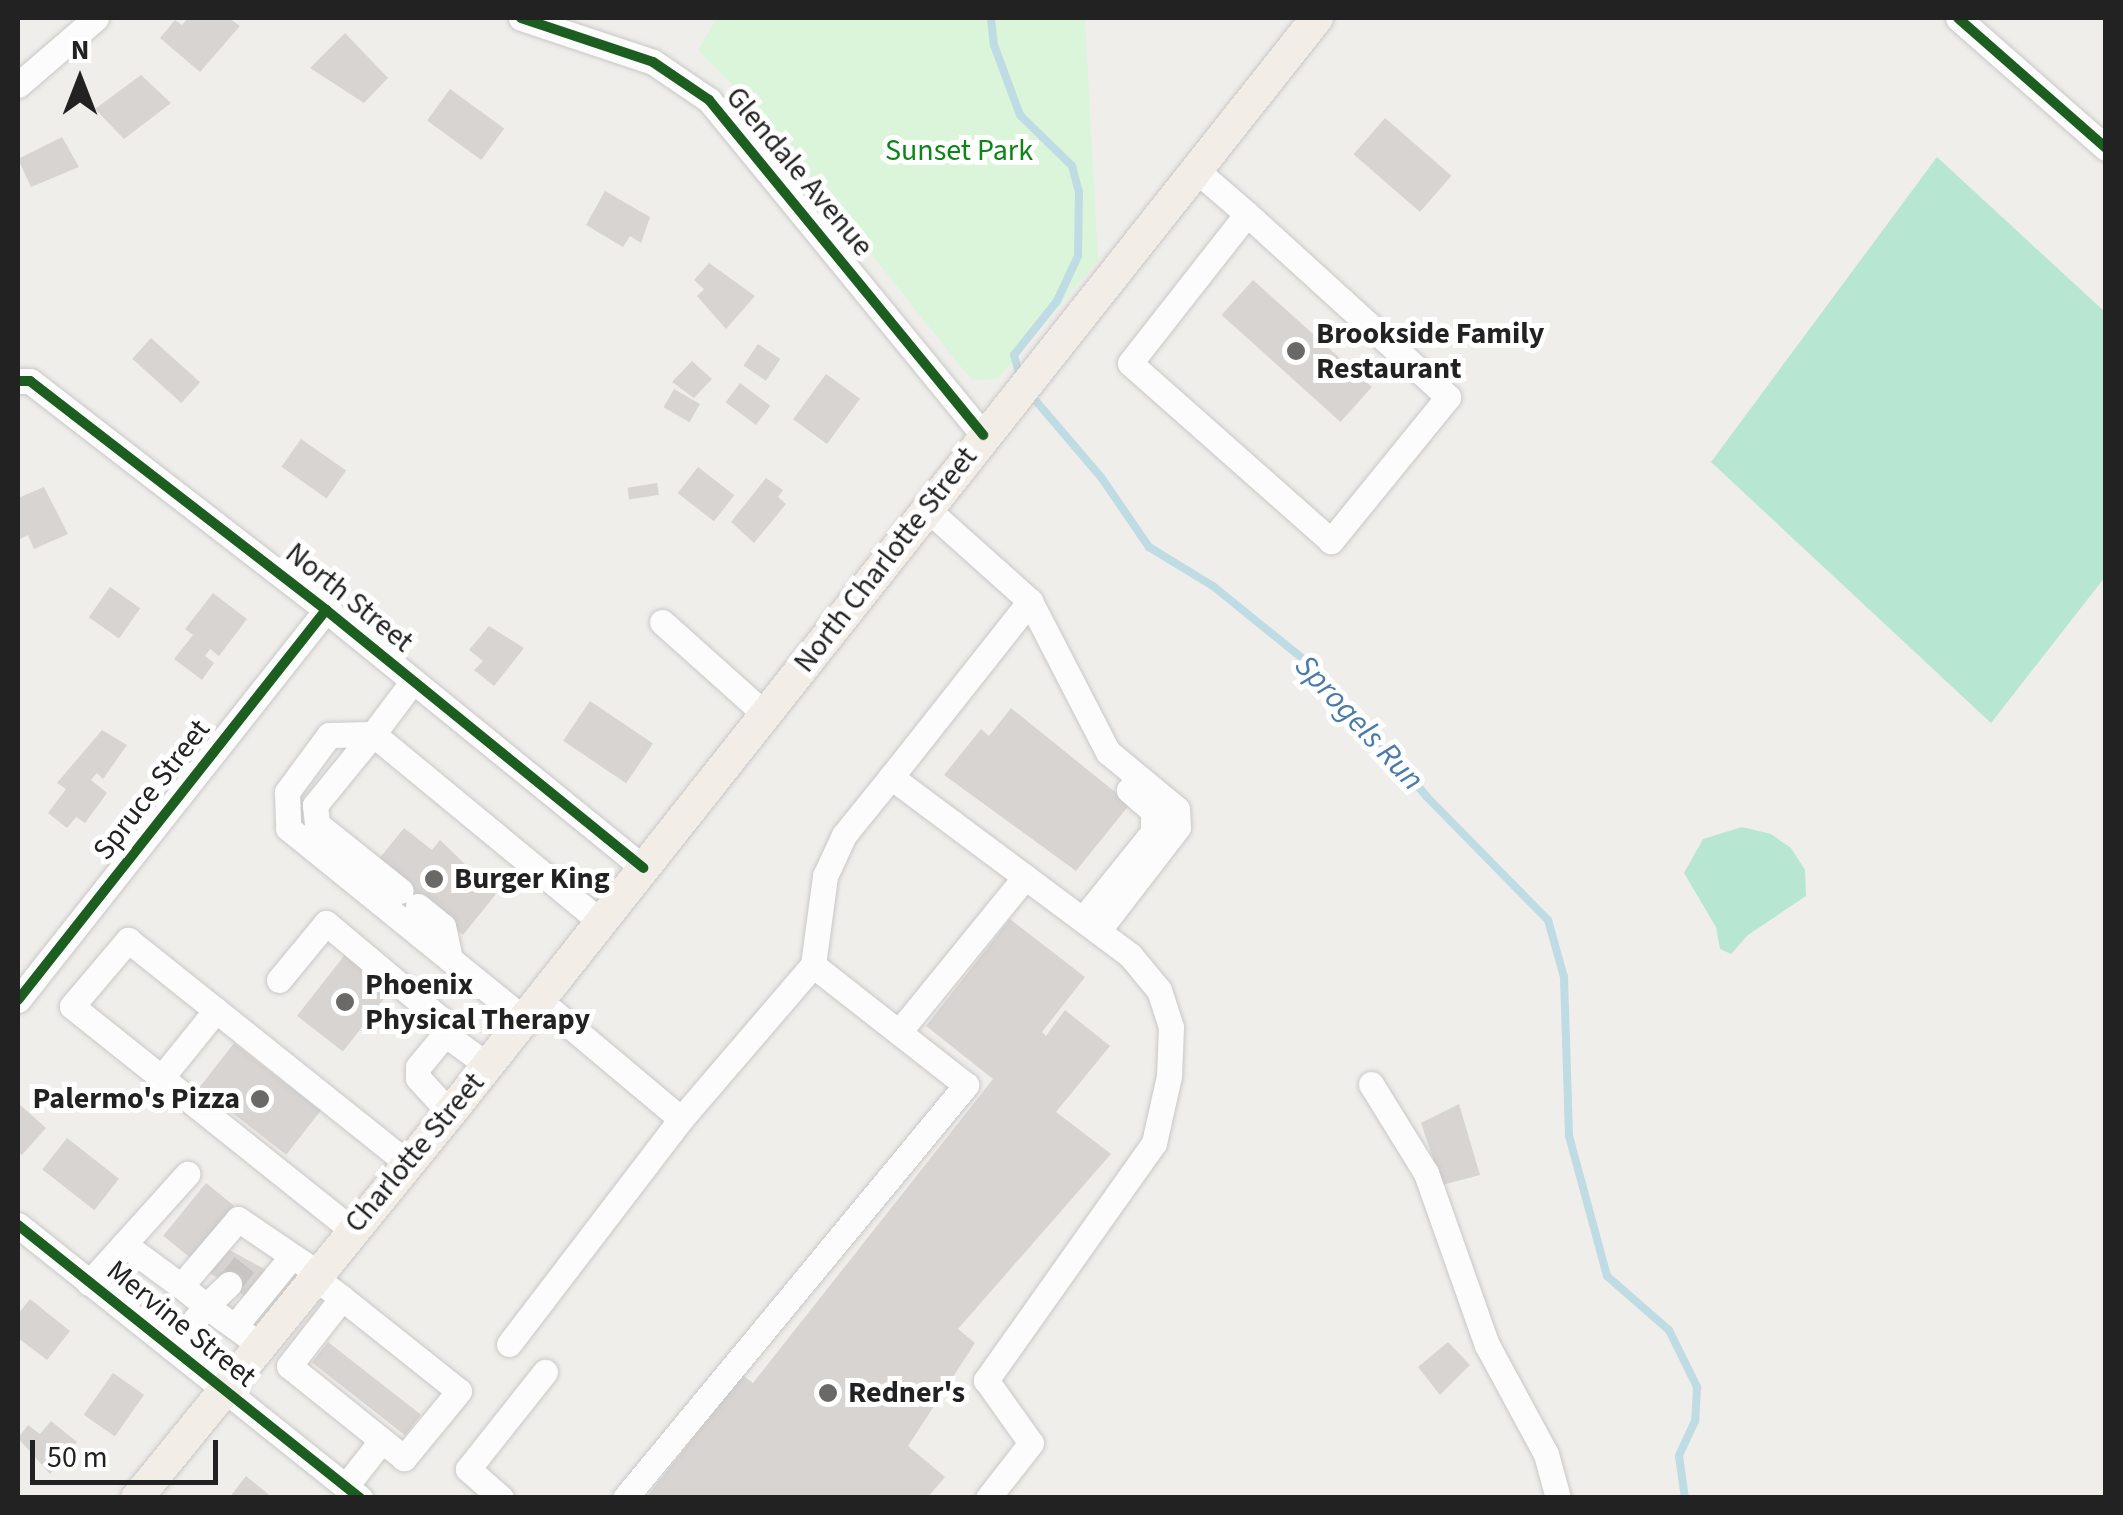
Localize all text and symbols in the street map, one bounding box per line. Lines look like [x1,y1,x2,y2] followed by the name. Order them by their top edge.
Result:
[30,30,130,130] north arrow
[71,30,89,70] text: N
[718,80,880,264] street label: Glendale Avenue
[885,133,1033,169] park label: Sunset Park
[1316,316,1544,386] place label: Brookside Family Restaurant
[1285,340,1307,362] marker: Brookside Family Restaurant
[787,440,985,680] street label: North Charlotte Street
[278,536,420,660] street label: North Street
[1287,647,1431,799] water label: Sprogels Run
[86,713,218,867] street label: Spruce Street
[454,861,610,897] place label: Burger King
[423,868,445,890] marker: Burger King
[365,967,590,1038] place label: Phoenix Physical Therapy
[334,991,356,1013] marker: Phoenix Physical Therapy
[338,1066,492,1240] street label: Charlotte Street
[32,1081,240,1117] place label: Palermo's Pizza
[249,1088,271,1110] marker: Palermo's Pizza
[99,1253,263,1395] street label: Mervine Street
[848,1375,965,1411] place label: Redner's
[817,1382,839,1404] marker: Redner's
[35,1420,222,1482] scale bar
[47,1436,108,1479] text: 50 m

